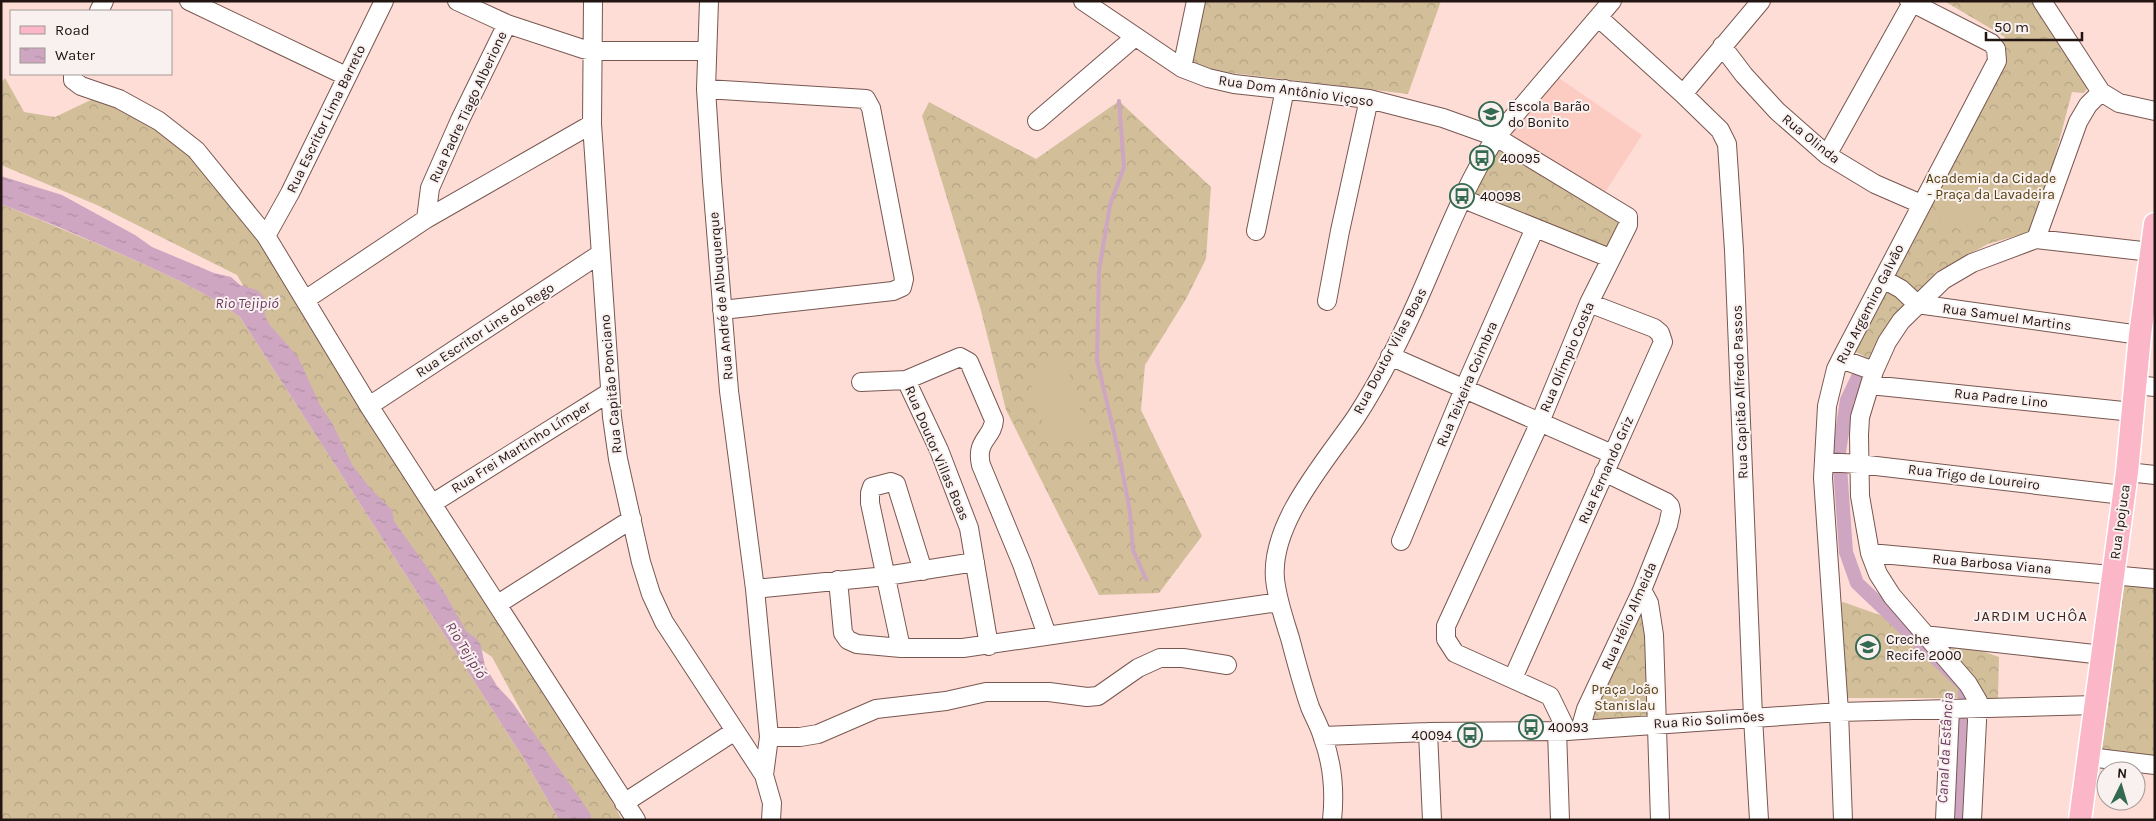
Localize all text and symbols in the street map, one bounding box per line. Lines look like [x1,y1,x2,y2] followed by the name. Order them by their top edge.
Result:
[10,10,172,75] legend
[1986,10,2082,42] scale bar
[1994,18,2029,36] text: 50 m
[55,21,90,39] text: Road
[425,29,511,185] street label: Rua Padre Tiago Alberione
[283,42,369,196] street label: Rua Escritor Lima Barreto
[55,46,96,64] text: Water
[1217,72,1375,110] street label: Rua Dom Antônio Viçoso
[1508,98,1590,131] place label: Escola Barão do Bonito
[1478,101,1504,127] school or university icon: Escola Barão do Bonito
[1779,110,1843,168] street label: Rua Olinda
[1469,145,1495,171] bus stop icon: 40095
[1500,150,1541,167] place label: 40095
[1926,170,2056,203] park label: Academia da Cidade - Praça da Lavadeira
[1449,183,1475,209] bus stop icon: 40098
[1480,188,1521,205] place label: 40098
[705,211,737,381] street label: Rua André de Albuquerque
[1832,241,1908,367] street label: Rua Argemiro Galvão
[413,279,557,381] street label: Rua Escritor Lins do Rego
[1350,285,1430,417] street label: Rua Doutor Vilas Boas
[215,294,279,312] water label: Rio Tejipió
[1536,299,1598,415] street label: Rua Olímpio Costa
[1941,300,2073,334] street label: Rua Samuel Martins
[1728,305,1752,479] street label: Rua Capitão Alfredo Passos
[596,314,626,454] street label: Rua Capitão Ponciano
[1433,319,1501,449] street label: Rua Teixeira Coimbra
[901,383,973,523] street label: Rua Doutor Villas Boas
[1953,385,2049,411] street label: Rua Padre Lino
[448,397,595,497] street label: Rua Frei Martinho Límper
[1575,414,1637,526] street label: Rua Fernando Griz
[1907,460,2041,494] street label: Rua Trigo de Loureiro
[2106,483,2134,561] street label: Rua Ipojuca
[1932,550,2052,578] street label: Rua Barbosa Viana
[1598,560,1660,672] street label: Rua Hélio Almeida
[1974,607,2088,625] district label: JARDIM UCHÔA
[442,618,491,682] water label: Rio Tejipió
[1886,631,1962,664] place label: Creche Recife 2000
[1855,634,1881,660] school or university icon: Creche Recife 2000
[1591,681,1659,714] park label: Praça João Stanislau
[1933,692,1957,804] water label: Canal da Estância
[1653,708,1765,732] street label: Rua Rio Solimões
[1518,714,1544,740] bus stop icon: 40093
[1548,719,1589,736] place label: 40093
[1457,722,1483,748] bus stop icon: 40094
[1412,727,1452,744] place label: 40094
[2096,761,2146,811] north arrow
[2116,765,2128,782] text: N

